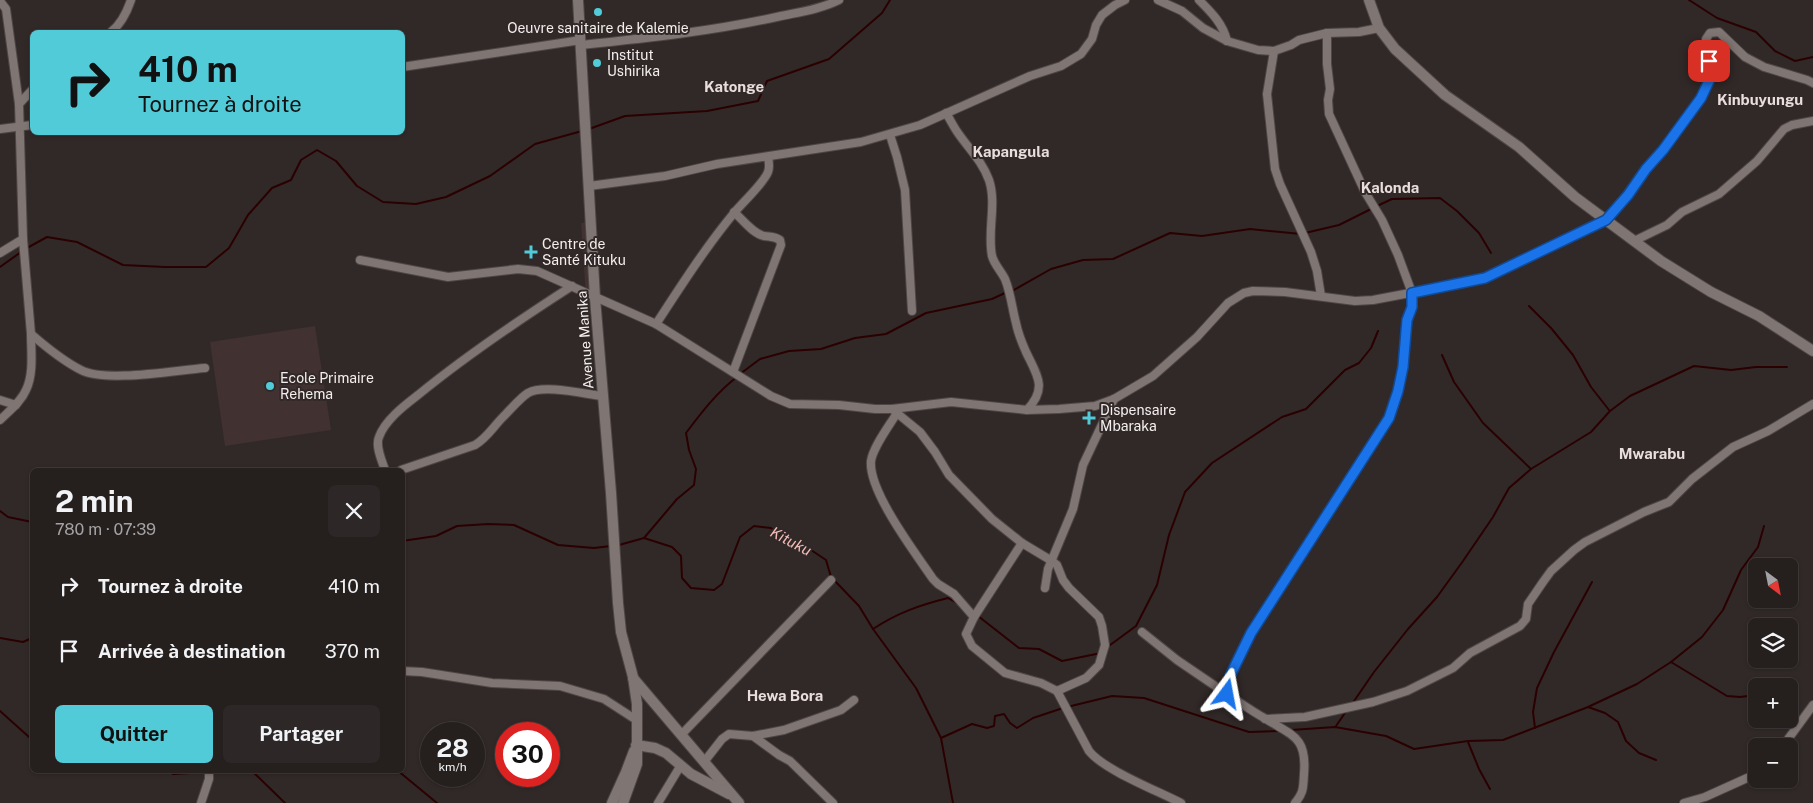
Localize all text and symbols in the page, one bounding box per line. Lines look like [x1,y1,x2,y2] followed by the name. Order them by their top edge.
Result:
[592,6,604,18] marker: Oeuvre sanitaire de Kalemie
[507,20,689,36] place label: Oeuvre sanitaire de Kalemie
[1688,40,1730,82] pin
[607,47,660,79] place label: Institut Ushirika
[1695,47,1723,75] icon: arrive
[138,49,238,90] text: 410 m
[55,50,120,115] icon: right
[591,57,603,69] marker: Institut Ushirika
[704,78,764,95] district label: Katonge
[138,91,302,117] text: Tournez à droite
[1717,91,1803,108] district label: Kinbuyungu
[972,143,1050,160] district label: Kapangula
[1361,179,1419,196] district label: Kalonda
[542,236,626,268] place label: Centre de Santé Kituku
[524,245,538,259] marker: Centre de Santé Kituku
[574,290,596,390] street label: Avenue Manika
[280,370,374,402] place label: Ecole Primaire Rehema
[264,380,276,392] marker: Ecole Primaire Rehema
[1100,402,1176,434] place label: Dispensaire Mbaraka
[1082,411,1096,425] marker: Dispensaire Mbaraka
[1619,445,1685,462] district label: Mwarabu
[55,483,134,519] text: 2 min
[328,485,380,537] button: close
[55,520,156,539] text: 780 m · 07:39
[768,523,814,559] water label: Kituku
[1748,558,1798,608] north arrow
[1748,558,1798,788] map controls
[55,572,83,600] icon: right
[98,575,243,597] text: Tournez à droite
[328,575,380,597] text: 410 m
[1748,618,1798,668] button: layers
[55,637,83,665] icon: arrive
[98,640,286,662] text: Arrivée à destination
[325,640,380,662] text: 370 m
[1200,667,1252,719] position arrow
[1748,678,1798,728] button: +
[747,687,823,704] district label: Hewa Bora
[55,705,213,763] button: Quitter
[223,705,380,763] button: Partager
[495,722,560,787] speed limit sign: 30
[436,733,469,763] text: 28
[1748,738,1798,788] button: −
[438,760,467,774] text: km/h

